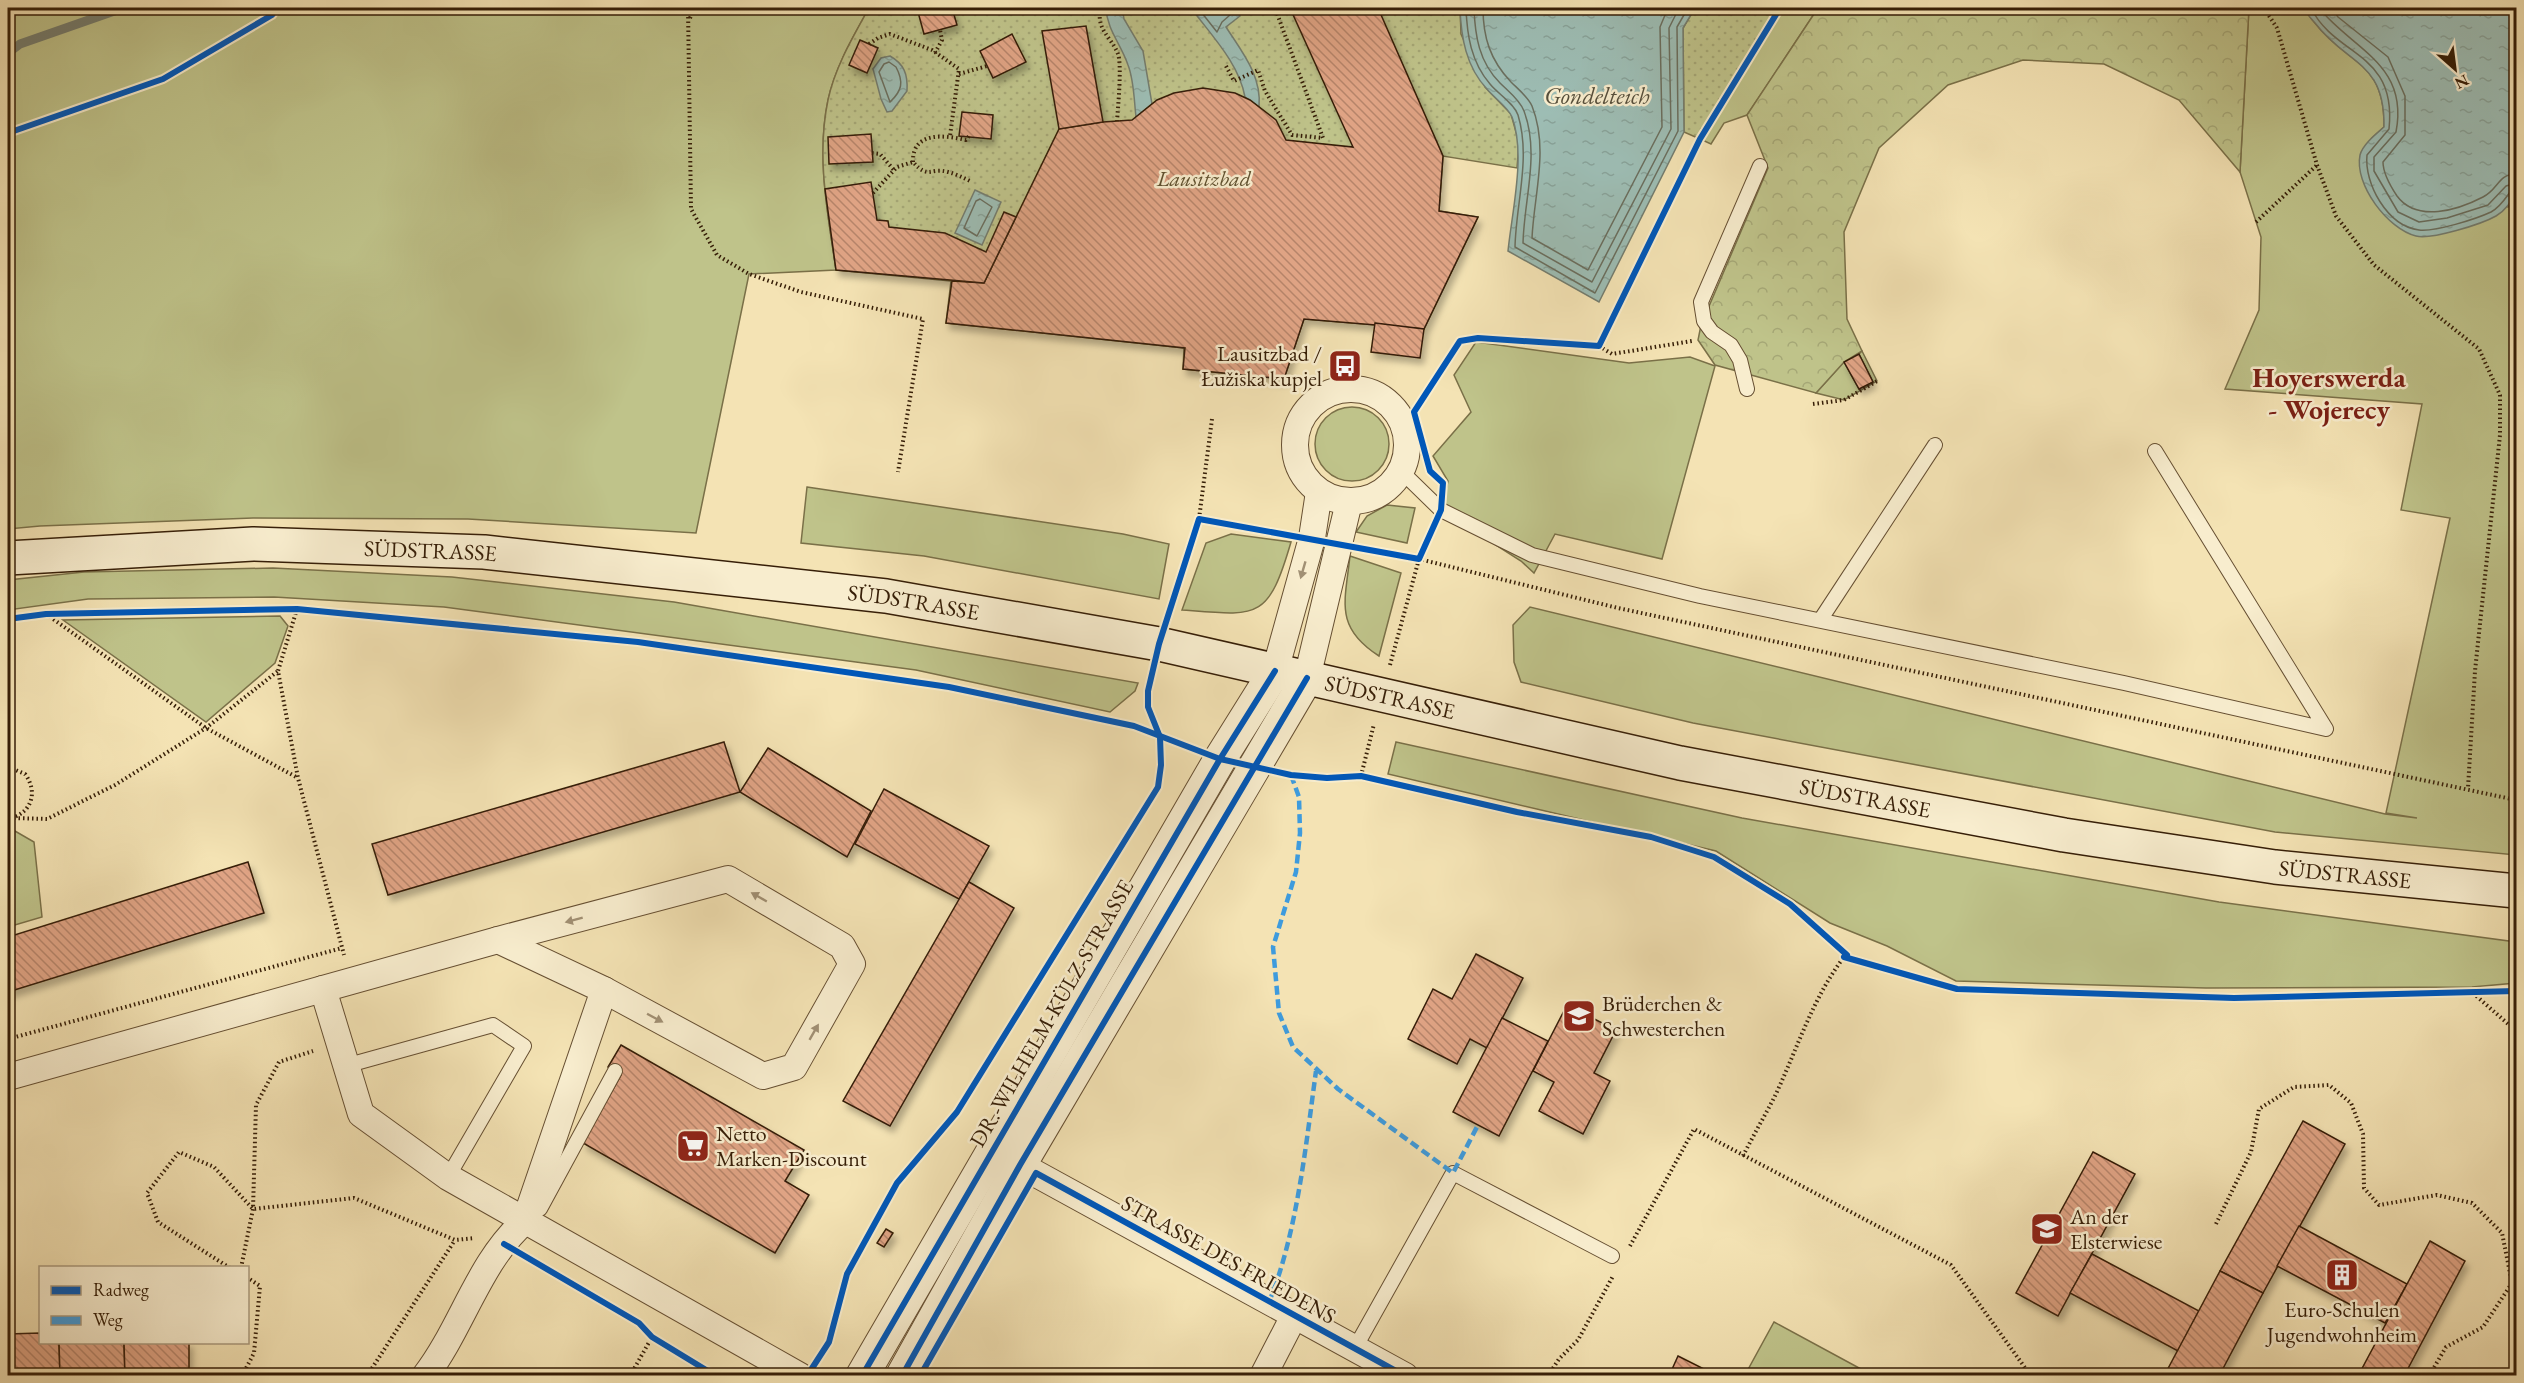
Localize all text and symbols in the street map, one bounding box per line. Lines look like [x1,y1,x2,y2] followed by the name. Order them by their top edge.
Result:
[2425,39,2485,99] north arrow
[2451,69,2472,94] text: N
[1544,80,1650,111] water label: Gondelteich
[1156,164,1252,193] park label: Lausitzbad
[1201,339,1322,393] place label: Lausitzbad / Łužiska kupjel
[1327,348,1363,384] bus stop icon: Lausitzbad / Łužiska kupjel
[2252,359,2407,427] district label: Hoyerswerda - Wojerecy
[364,534,498,568] street label: SÜDSTRASSE
[1298,561,1307,579] one-way arrow
[846,578,981,627] street label: SÜDSTRASSE
[1322,668,1458,726] street label: SÜDSTRASSE
[1797,772,1933,825] street label: SÜDSTRASSE
[2277,853,2412,895] street label: SÜDSTRASSE
[963,874,1140,1152] street label: DR.-WILHELM-KÜLZ-STRASSE
[751,892,767,903] one-way arrow
[565,916,583,925] one-way arrow
[1602,989,1726,1043] place label: Brüderchen & Schwesterchen
[1561,998,1597,1034] school or university icon: Brüderchen & Schwesterchen
[647,1013,664,1023] one-way arrow
[809,1023,819,1040] one-way arrow
[716,1119,867,1173] place label: Netto Marken-Discount
[675,1128,711,1164] supermarket icon: Netto Marken-Discount
[1116,1188,1341,1331] street label: STRASSE DES FRIEDENS
[2069,1202,2163,1256] place label: An der Elsterwiese
[2029,1211,2065,1247] school or university icon: An der Elsterwiese
[2324,1257,2360,1293] building icon: Euro-Schulen Jugendwohnheim
[39,1266,249,1344] legend
[93,1278,149,1301] text: Radweg
[2265,1295,2417,1349] place label: Euro-Schulen Jugendwohnheim
[93,1308,123,1331] text: Weg

